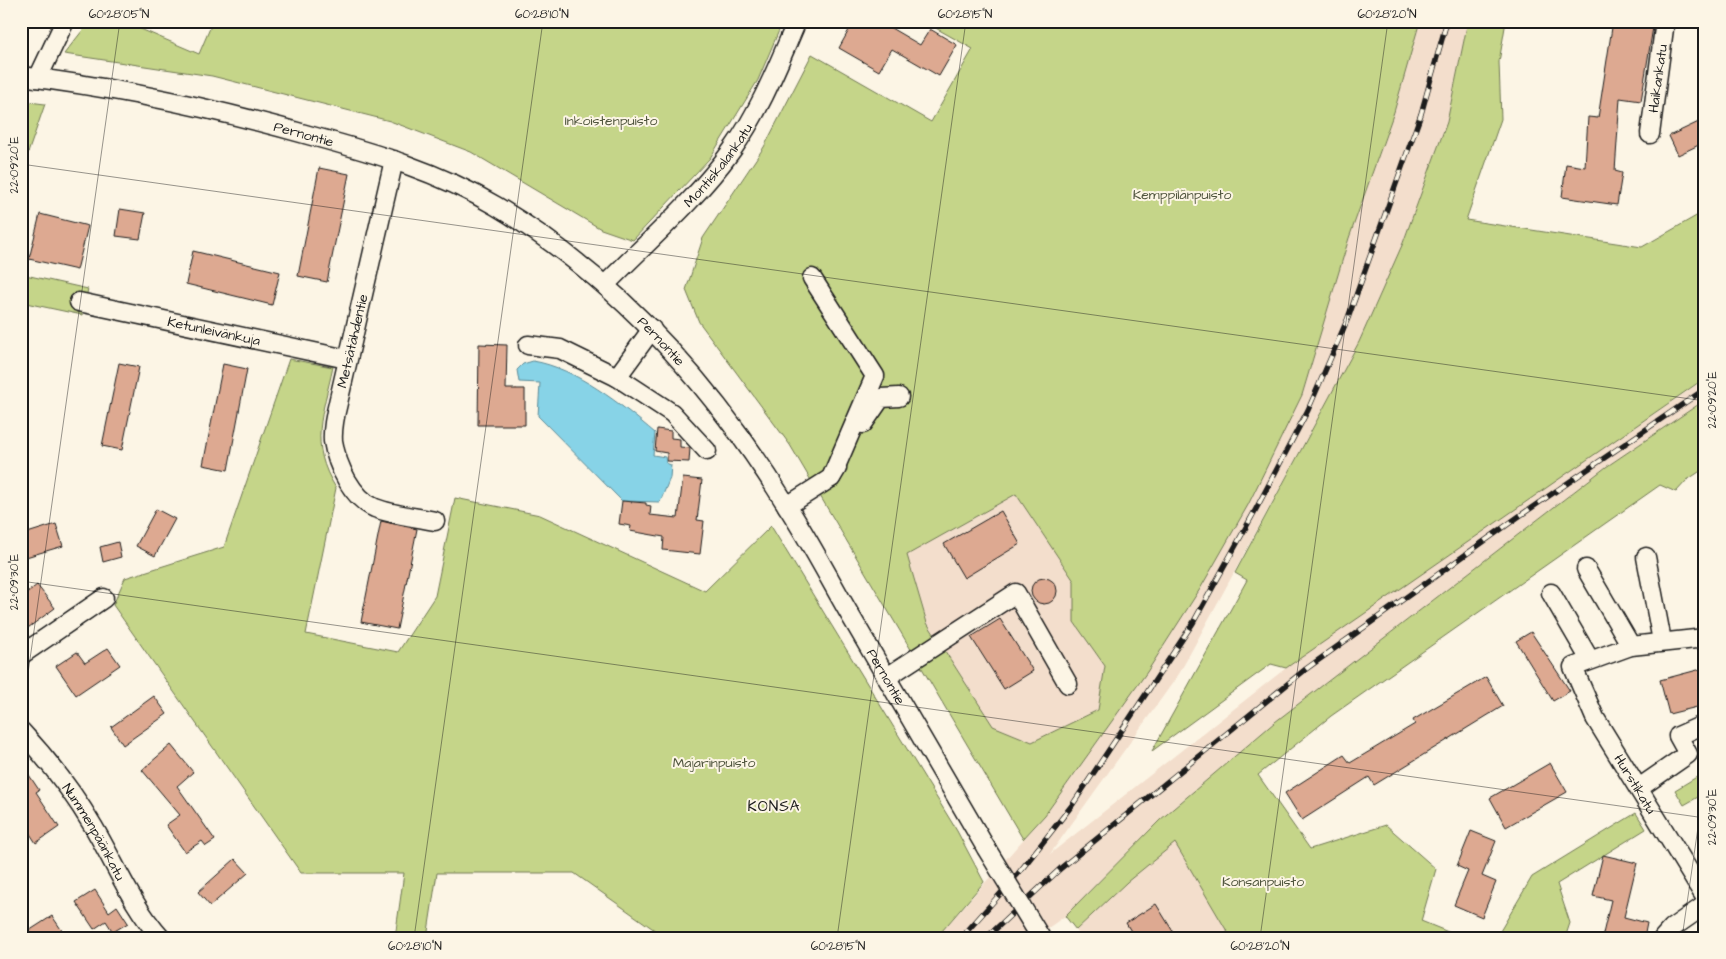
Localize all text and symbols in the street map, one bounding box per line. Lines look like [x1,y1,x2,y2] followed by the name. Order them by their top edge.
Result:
[89,6,150,23] text: 60°28'05"N
[515,6,569,23] text: 60°28'10"N
[938,6,993,23] text: 60°28'15"N
[1357,6,1417,23] text: 60°28'20"N
[1644,43,1673,114] street label: Haikankatu
[565,111,657,131] park label: Inkoistenpuisto
[271,117,336,153] street label: Pernontie
[679,120,758,212] street label: Montiskalankatu
[6,136,23,194] text: 22°09'20"E
[1133,185,1231,205] park label: Kemppilänpuisto
[332,292,374,390] street label: Metsätähdentie
[165,312,262,351] street label: Ketunleivänkuja
[632,312,689,371] street label: Pernontie
[1704,371,1721,429] text: 22°09'20"E
[6,554,23,610] text: 22°09'30"E
[861,645,910,709] street label: Pernontie
[1609,751,1661,818] street label: Hurstikatu
[673,753,755,773] park label: Majarinpuisto
[57,780,130,884] street label: Nummenpäänkatu
[1704,789,1721,845] text: 22°09'30"E
[748,796,800,817] district label: KONSA
[1222,872,1304,892] park label: Konsanpuisto
[388,938,442,955] text: 60°28'10"N
[811,938,866,955] text: 60°28'15"N
[1230,938,1290,955] text: 60°28'20"N

